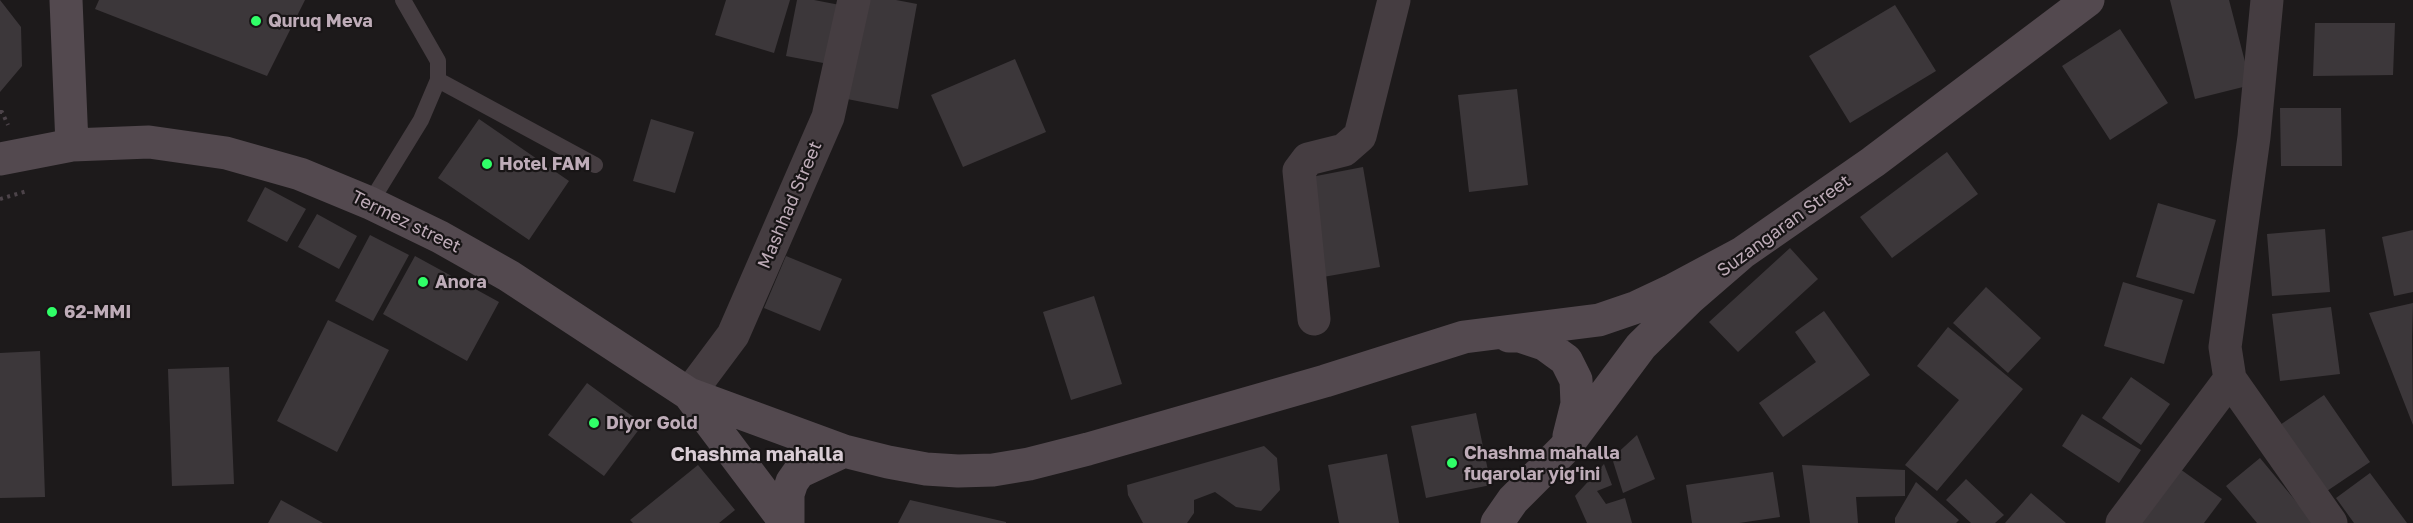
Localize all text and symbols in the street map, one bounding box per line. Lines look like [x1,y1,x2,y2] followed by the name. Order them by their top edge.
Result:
[268,10,373,32] place label: Quruq Meva
[249,14,263,28] marker: Quruq Meva
[753,138,827,272] street label: Mashhad Street
[499,153,590,175] place label: Hotel FAM
[480,157,494,171] marker: Hotel FAM
[1713,170,1855,282] street label: Suzangaran Street
[348,186,464,258] street label: Termez street
[435,271,487,293] place label: Anora
[416,275,430,289] marker: Anora
[64,301,131,323] place label: 62-MMI
[45,305,59,319] marker: 62-MMI
[606,412,698,434] place label: Diyor Gold
[587,416,601,430] marker: Diyor Gold
[1464,442,1620,484] place label: Chashma mahalla fuqarolar yig'ini
[670,443,844,467] district label: Chashma mahalla
[1445,456,1459,470] marker: Chashma mahalla fuqarolar yig'ini

